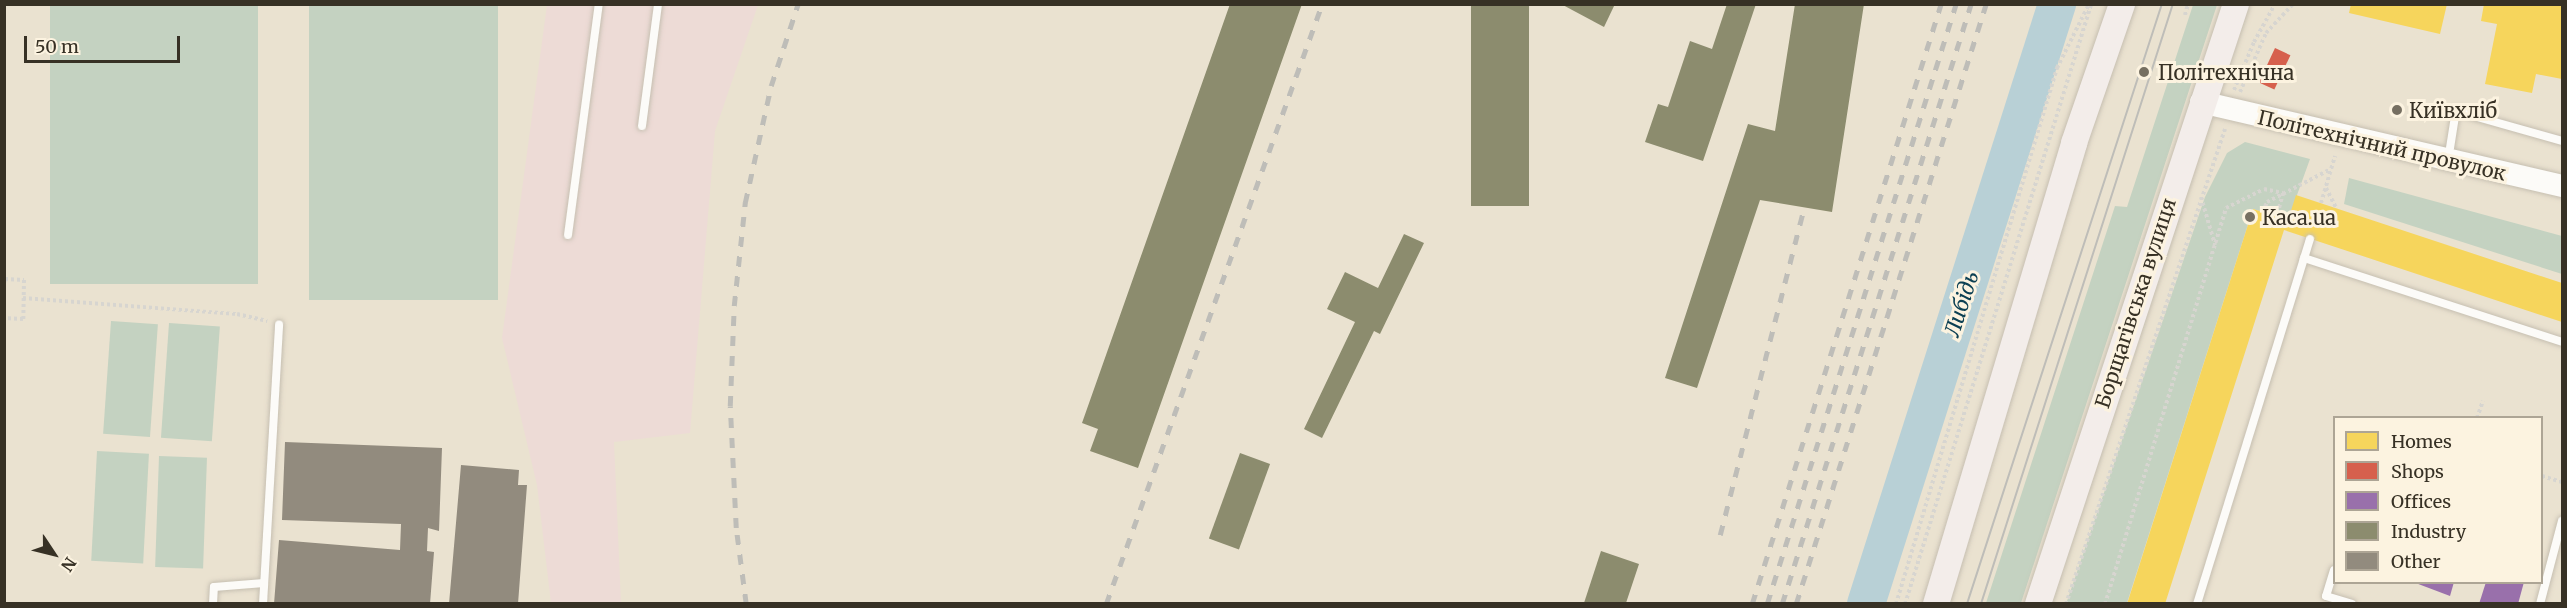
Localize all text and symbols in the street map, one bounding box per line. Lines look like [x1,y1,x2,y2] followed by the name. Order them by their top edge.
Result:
[27,24,183,62] scale bar
[35,35,79,58] text: 50 m
[2158,60,2294,84] place label: Політехнічна
[2135,63,2153,81] marker: Політехнічна
[2409,98,2497,122] place label: Київхліб
[2390,103,2404,117] marker: Київхліб
[2255,105,2509,185] street label: Політехнічний провулок
[2090,195,2180,411] street label: Борщагівська вулиця
[2262,205,2336,229] place label: Каса.ua
[2243,210,2257,224] marker: Каса.ua
[1940,268,1984,340] water label: Либідь
[2333,416,2543,584] legend
[2391,430,2452,453] text: Homes
[2391,460,2444,483] text: Shops
[2391,490,2451,513] text: Offices
[2391,520,2466,543] text: Industry
[24,524,84,584] north arrow
[2391,550,2441,573] text: Other
[57,553,81,575] text: N

